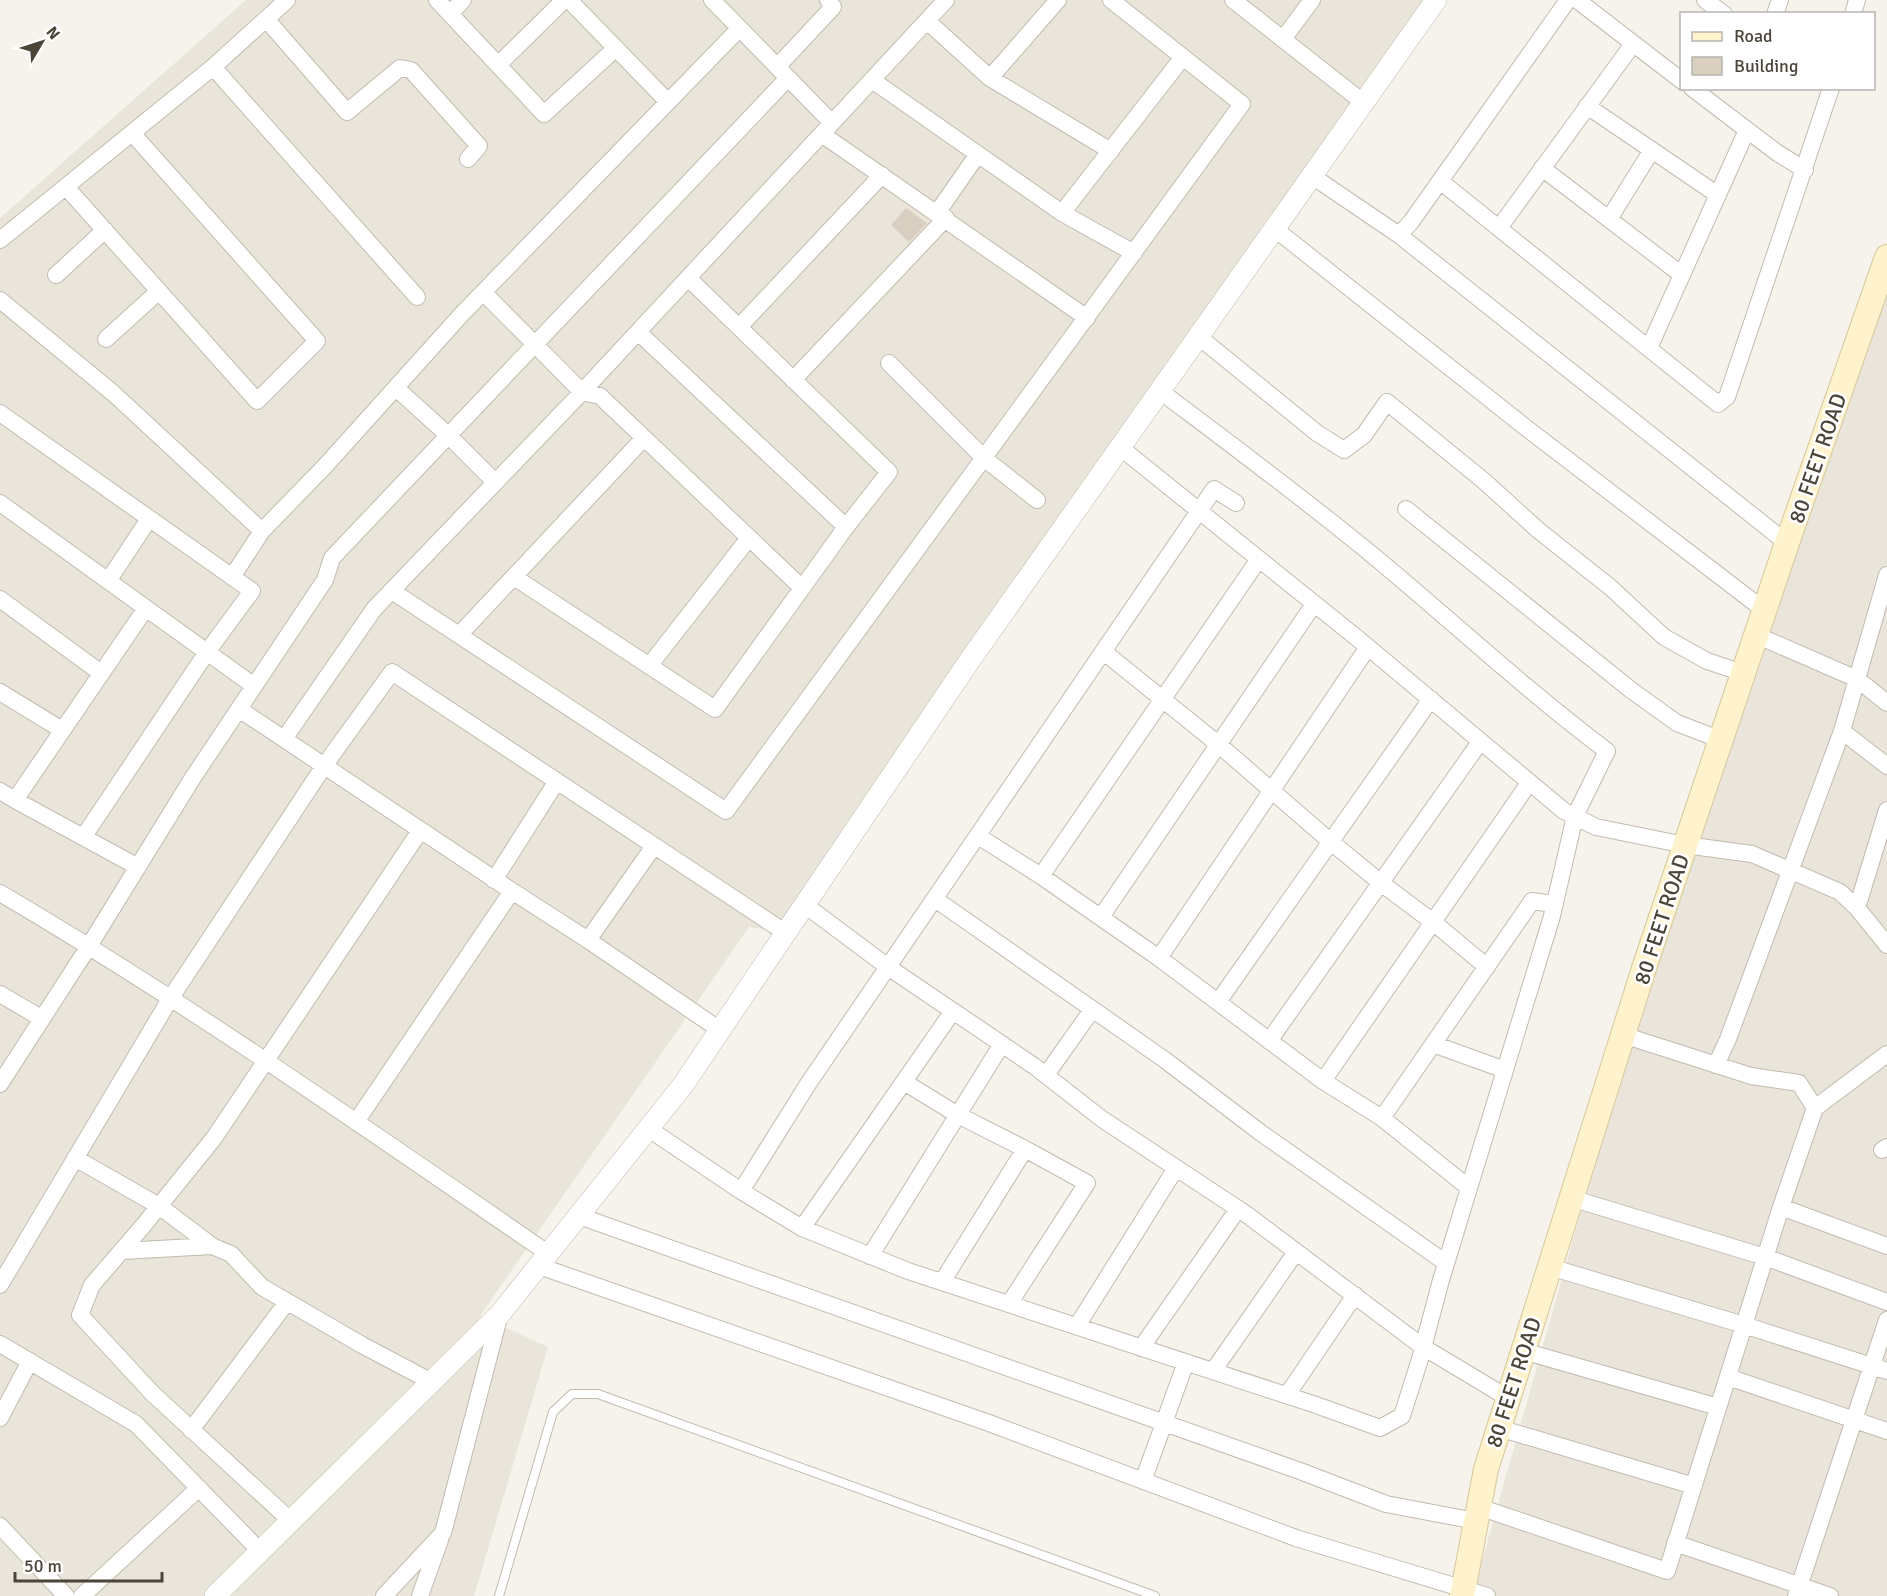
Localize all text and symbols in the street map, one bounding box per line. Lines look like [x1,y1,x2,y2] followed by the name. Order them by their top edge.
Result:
[12,12,72,72] north arrow
[1680,12,1875,90] legend
[42,23,64,44] text: N
[1734,25,1773,47] text: Road
[1734,55,1798,77] text: Building
[1783,390,1852,527] street label: 80 FEET ROAD
[1628,851,1695,988] street label: 80 FEET ROAD
[1480,1314,1547,1451] street label: 80 FEET ROAD
[15,1545,162,1583] scale bar
[24,1555,62,1577] text: 50 m

